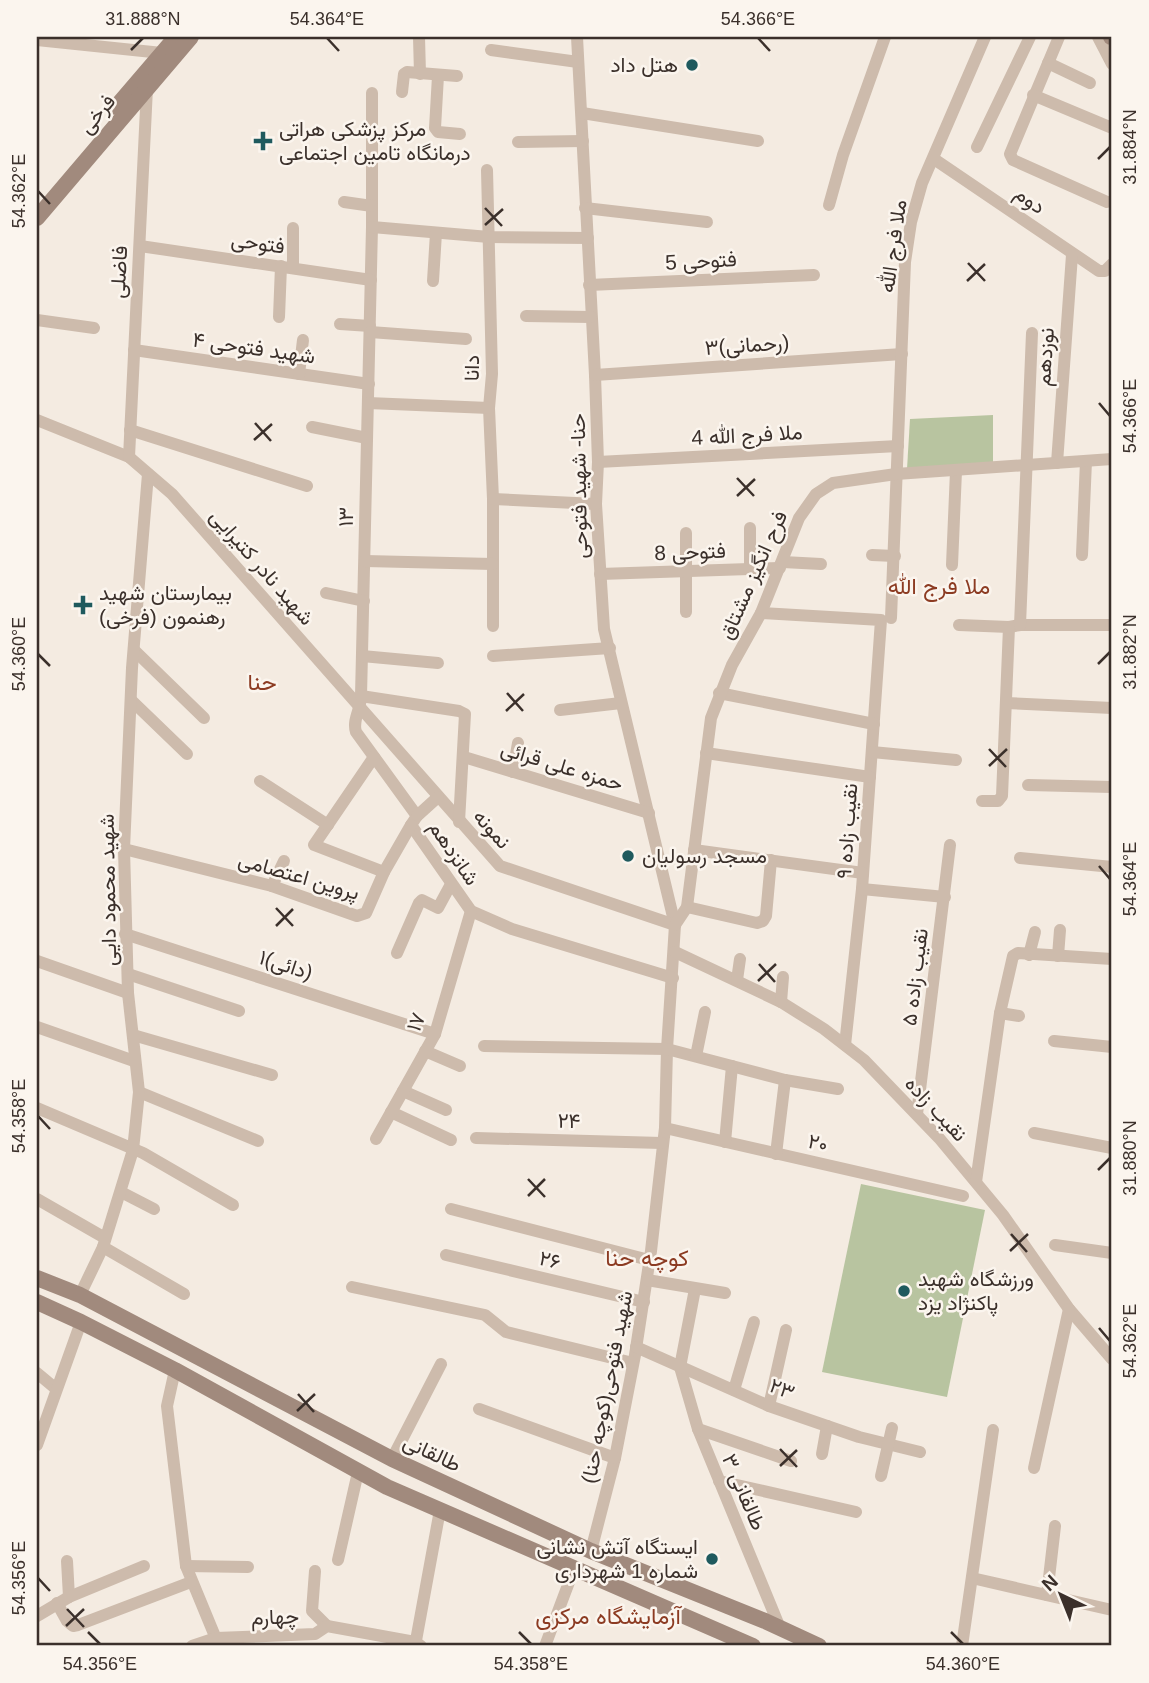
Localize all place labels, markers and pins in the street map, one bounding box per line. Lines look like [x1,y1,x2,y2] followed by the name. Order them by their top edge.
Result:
[610,53,678,77] place label: هتل داد
[684,57,700,73] marker: هتل داد
[279,117,471,166] place label: مرکز پزشکی هراتی درمانگاه تامین اجتماعی
[253,131,273,151] marker: مرکز پزشکی هراتی درمانگاه تامین اجتماعی
[99,581,232,630] place label: بیمارستان شهید رهنمون (فرخی)
[73,595,93,615] marker: بیمارستان شهید رهنمون (فرخی)
[642,844,767,869] place label: مسجد رسولیان
[620,848,636,864] marker: مسجد رسولیان
[918,1267,1034,1317] place label: ورزشگاه شهید پاکنژاد یزد
[896,1283,912,1299] marker: ورزشگاه شهید پاکنژاد یزد
[536,1535,698,1584] place label: ایستگاه آتش نشانی شماره 1 شهرداری
[704,1551,720,1567] marker: ایستگاه آتش نشانی شماره 1 شهرداری

